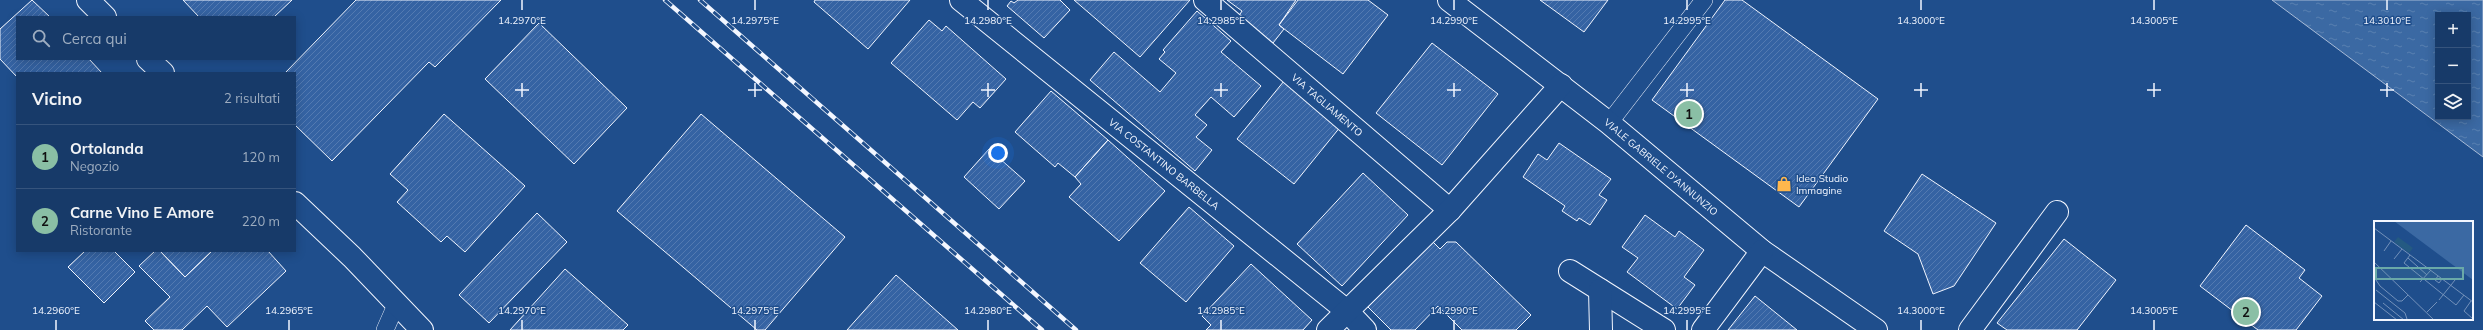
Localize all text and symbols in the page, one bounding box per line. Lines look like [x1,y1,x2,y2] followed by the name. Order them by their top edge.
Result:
[2435,12,2471,120] map controls
[2435,12,2471,48] button: +
[498,14,546,27] text: 14.2970°E
[731,14,779,27] text: 14.2975°E
[964,14,1012,27] text: 14.2980°E
[1197,14,1245,27] text: 14.2985°E
[1430,14,1478,27] text: 14.2990°E
[1663,14,1711,27] text: 14.2995°E
[1897,14,1945,27] text: 14.3000°E
[2130,14,2178,27] text: 14.3005°E
[2363,14,2411,27] text: 14.3010°E
[16,16,296,60] search box
[30,27,52,49] icon: search
[62,29,127,48] text: Cerca qui
[2435,48,2471,84] button: −
[1288,71,1366,140] street label: VIA TAGLIAMENTO
[2435,84,2471,120] button: layers
[32,88,82,109] text: Vicino
[224,90,280,106] text: 2 risultati
[1676,99,1702,129] pin: 1
[1106,116,1222,213] street label: VIA COSTANTINO BARBELLA
[1601,116,1721,219] street label: VIALE GABRIELE D'ANNUNZIO
[70,139,143,158] text: Ortolanda
[988,143,1008,163] your location
[41,149,49,165] text: 1
[242,149,280,165] text: 120 m
[70,158,119,174] text: Negozio
[1796,172,1849,197] place label: Idea Studio Immagine
[1775,175,1793,193] shop icon: Idea Studio Immagine
[70,203,214,222] text: Carne Vino E Amore
[41,213,49,229] text: 2
[242,213,280,229] text: 220 m
[2374,221,2473,320] inset map
[70,222,132,238] text: Ristorante
[2233,297,2259,327] pin: 2
[32,304,80,317] text: 14.2960°E
[265,304,313,317] text: 14.2965°E
[498,304,546,317] text: 14.2970°E
[731,304,779,317] text: 14.2975°E
[964,304,1012,317] text: 14.2980°E
[1197,304,1245,317] text: 14.2985°E
[1430,304,1478,317] text: 14.2990°E
[1663,304,1711,317] text: 14.2995°E
[1897,304,1945,317] text: 14.3000°E
[2130,304,2178,317] text: 14.3005°E

